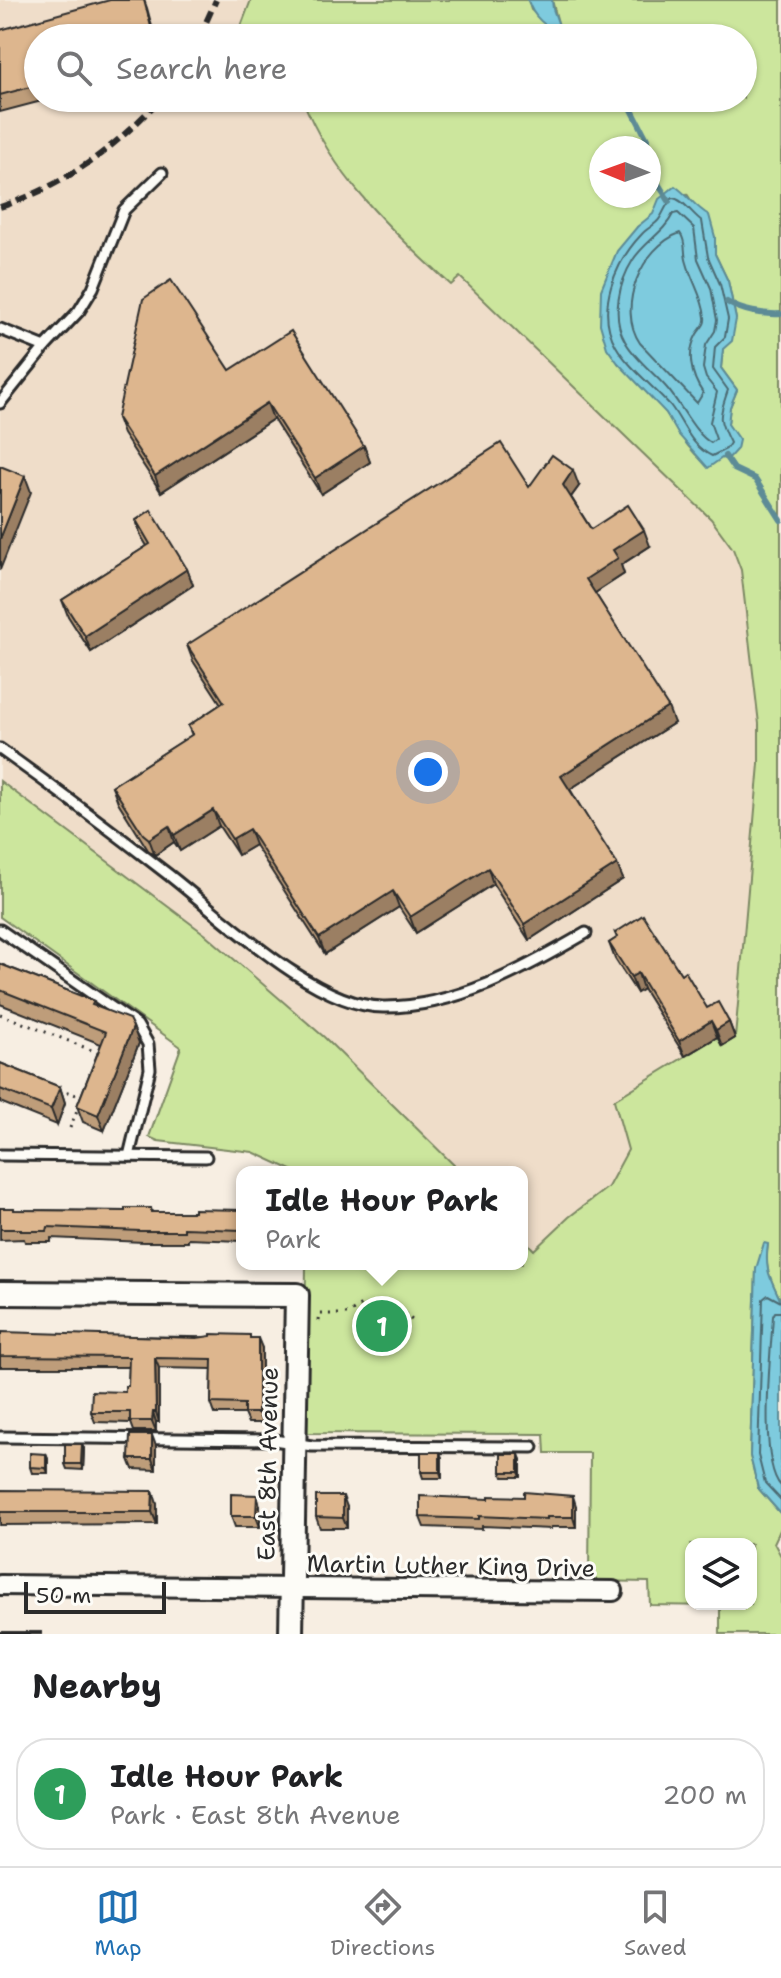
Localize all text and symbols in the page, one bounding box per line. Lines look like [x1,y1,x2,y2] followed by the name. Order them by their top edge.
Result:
[24,24,757,112] search box
[52,46,96,90] icon: search
[116,48,287,89] text: Search here
[589,136,661,208] north arrow
[408,752,448,792] your location
[236,1166,528,1270] popup
[265,1180,499,1221] text: Idle Hour Park
[265,1221,321,1256] text: Park
[356,1296,408,1356] pin: 1
[250,1367,286,1561] street label: East 8th Avenue
[685,1538,757,1610] map controls
[685,1538,757,1610] button: layers
[306,1547,596,1585] street label: Martin Luther King Drive
[24,1578,166,1614] scale bar
[36,1581,91,1610] text: 50 m
[32,1663,162,1709] text: Nearby
[110,1756,343,1797] text: Idle Hour Park
[54,1777,66,1812] text: 1
[662,1777,747,1812] text: 200 m
[110,1797,401,1832] text: Park · East 8th Avenue
[94,1885,142,1962] tab: Map
[330,1885,435,1962] tab: Directions
[624,1885,687,1962] tab: Saved

